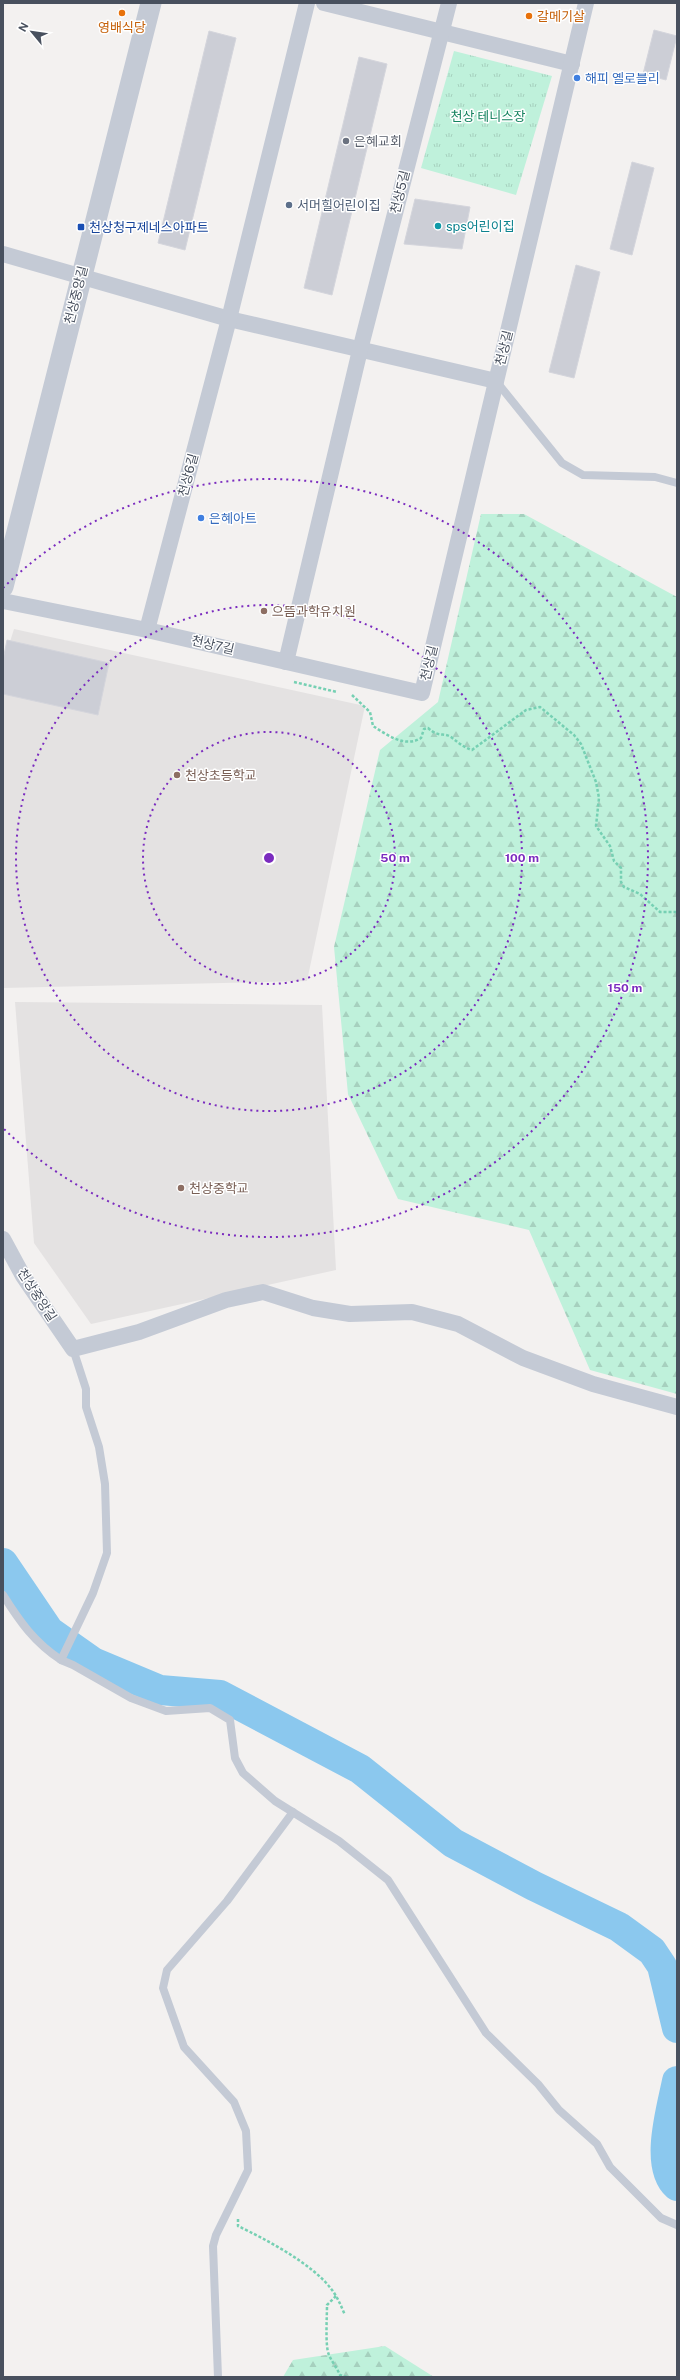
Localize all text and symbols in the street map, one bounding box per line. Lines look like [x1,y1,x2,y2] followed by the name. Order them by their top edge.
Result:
[117,8,127,18] marker: 영배식당
[537,9,585,24] place label: 갈메기살
[524,11,534,21] marker: 갈메기살
[12,12,52,52] north arrow
[16,20,31,34] text: N
[98,20,146,35] place label: 영배식당
[585,71,660,86] place label: 해피 옐로블리
[572,73,582,83] marker: 해피 옐로블리
[451,109,525,124] park label: 천상 테니스장
[354,134,402,149] place label: 은혜교회
[341,136,351,146] marker: 은혜교회
[387,169,413,215] street label: 천상5길
[297,198,381,213] place label: 서머힐어린이집
[284,200,294,210] marker: 서머힐어린이집
[446,219,515,234] place label: sps어린이집
[89,220,209,235] place label: 천상청구제네스아파트
[433,221,443,231] marker: sps어린이집
[76,222,86,232] marker: 천상청구제네스아파트
[61,264,91,326] street label: 천상중앙길
[492,329,516,367] street label: 천상길
[175,452,201,498] street label: 천상6길
[209,511,257,526] place label: 은혜아트
[196,513,206,523] marker: 은혜아트
[272,604,356,619] place label: 으뜸과학유치원
[259,606,269,616] marker: 으뜸과학유치원
[190,633,236,657] street label: 천상7길
[418,644,440,682] street label: 천상길
[185,768,257,783] place label: 천상초등학교
[172,770,182,780] marker: 천상초등학교
[262,851,276,865] centre of rings
[380,851,410,865] text: 50 m
[505,851,539,865] text: 100 m
[608,981,642,995] text: 150 m
[189,1181,249,1196] place label: 천상중학교
[176,1183,186,1193] marker: 천상중학교
[14,1266,60,1324] street label: 천상중앙길

